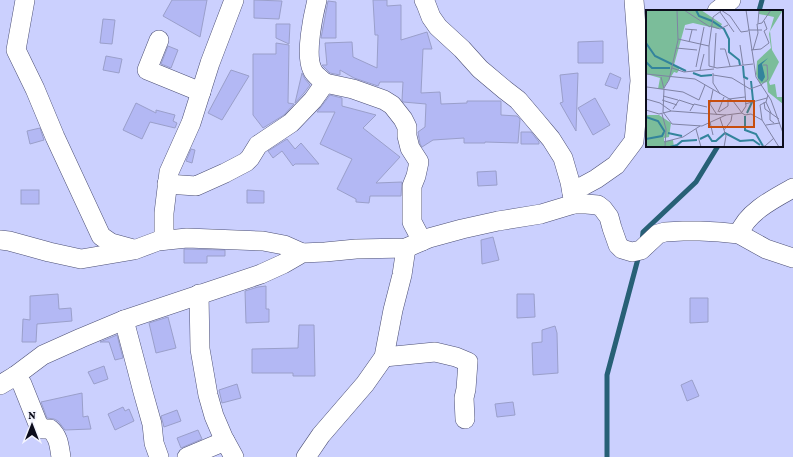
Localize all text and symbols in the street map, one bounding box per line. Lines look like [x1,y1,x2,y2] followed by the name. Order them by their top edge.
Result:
[646,10,783,147] inset map
[12,405,52,445] north arrow
[28,409,36,421] text: N

